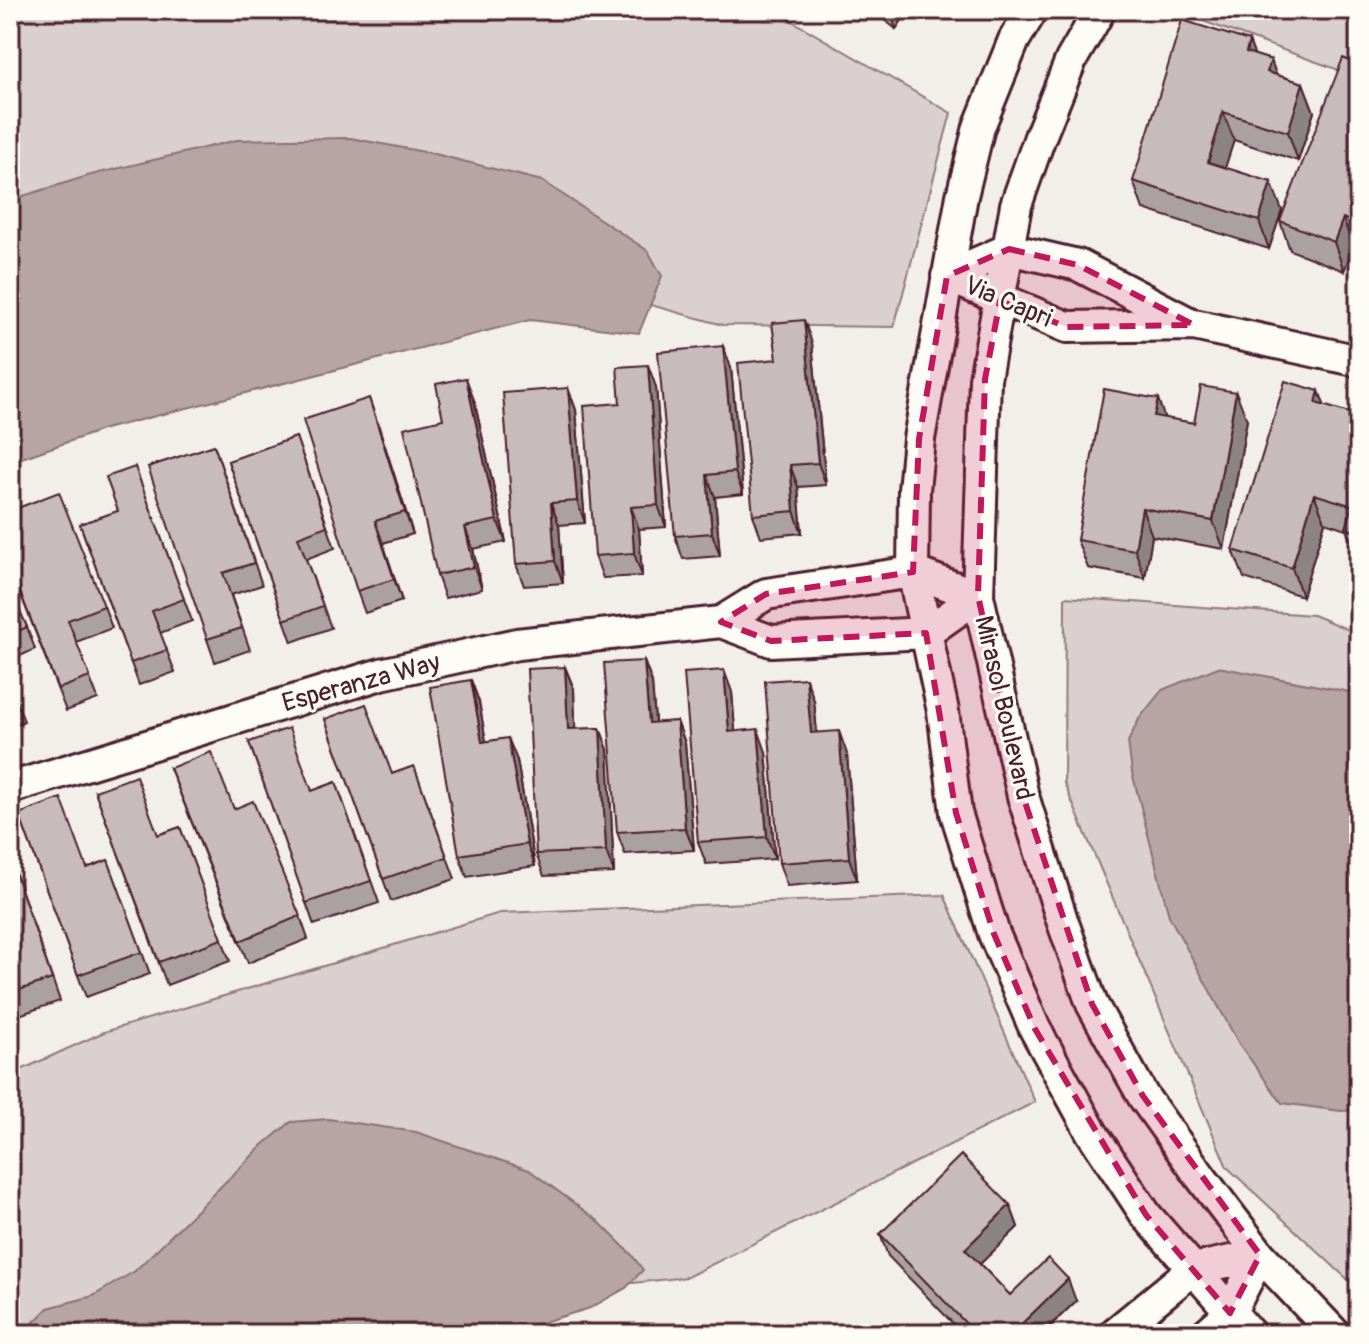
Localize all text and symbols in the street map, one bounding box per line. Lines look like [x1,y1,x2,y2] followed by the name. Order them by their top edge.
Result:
[959,269,1057,335] street label: Via Capri
[967,613,1041,803] street label: Mirasol Boulevard
[279,647,443,719] street label: Esperanza Way

